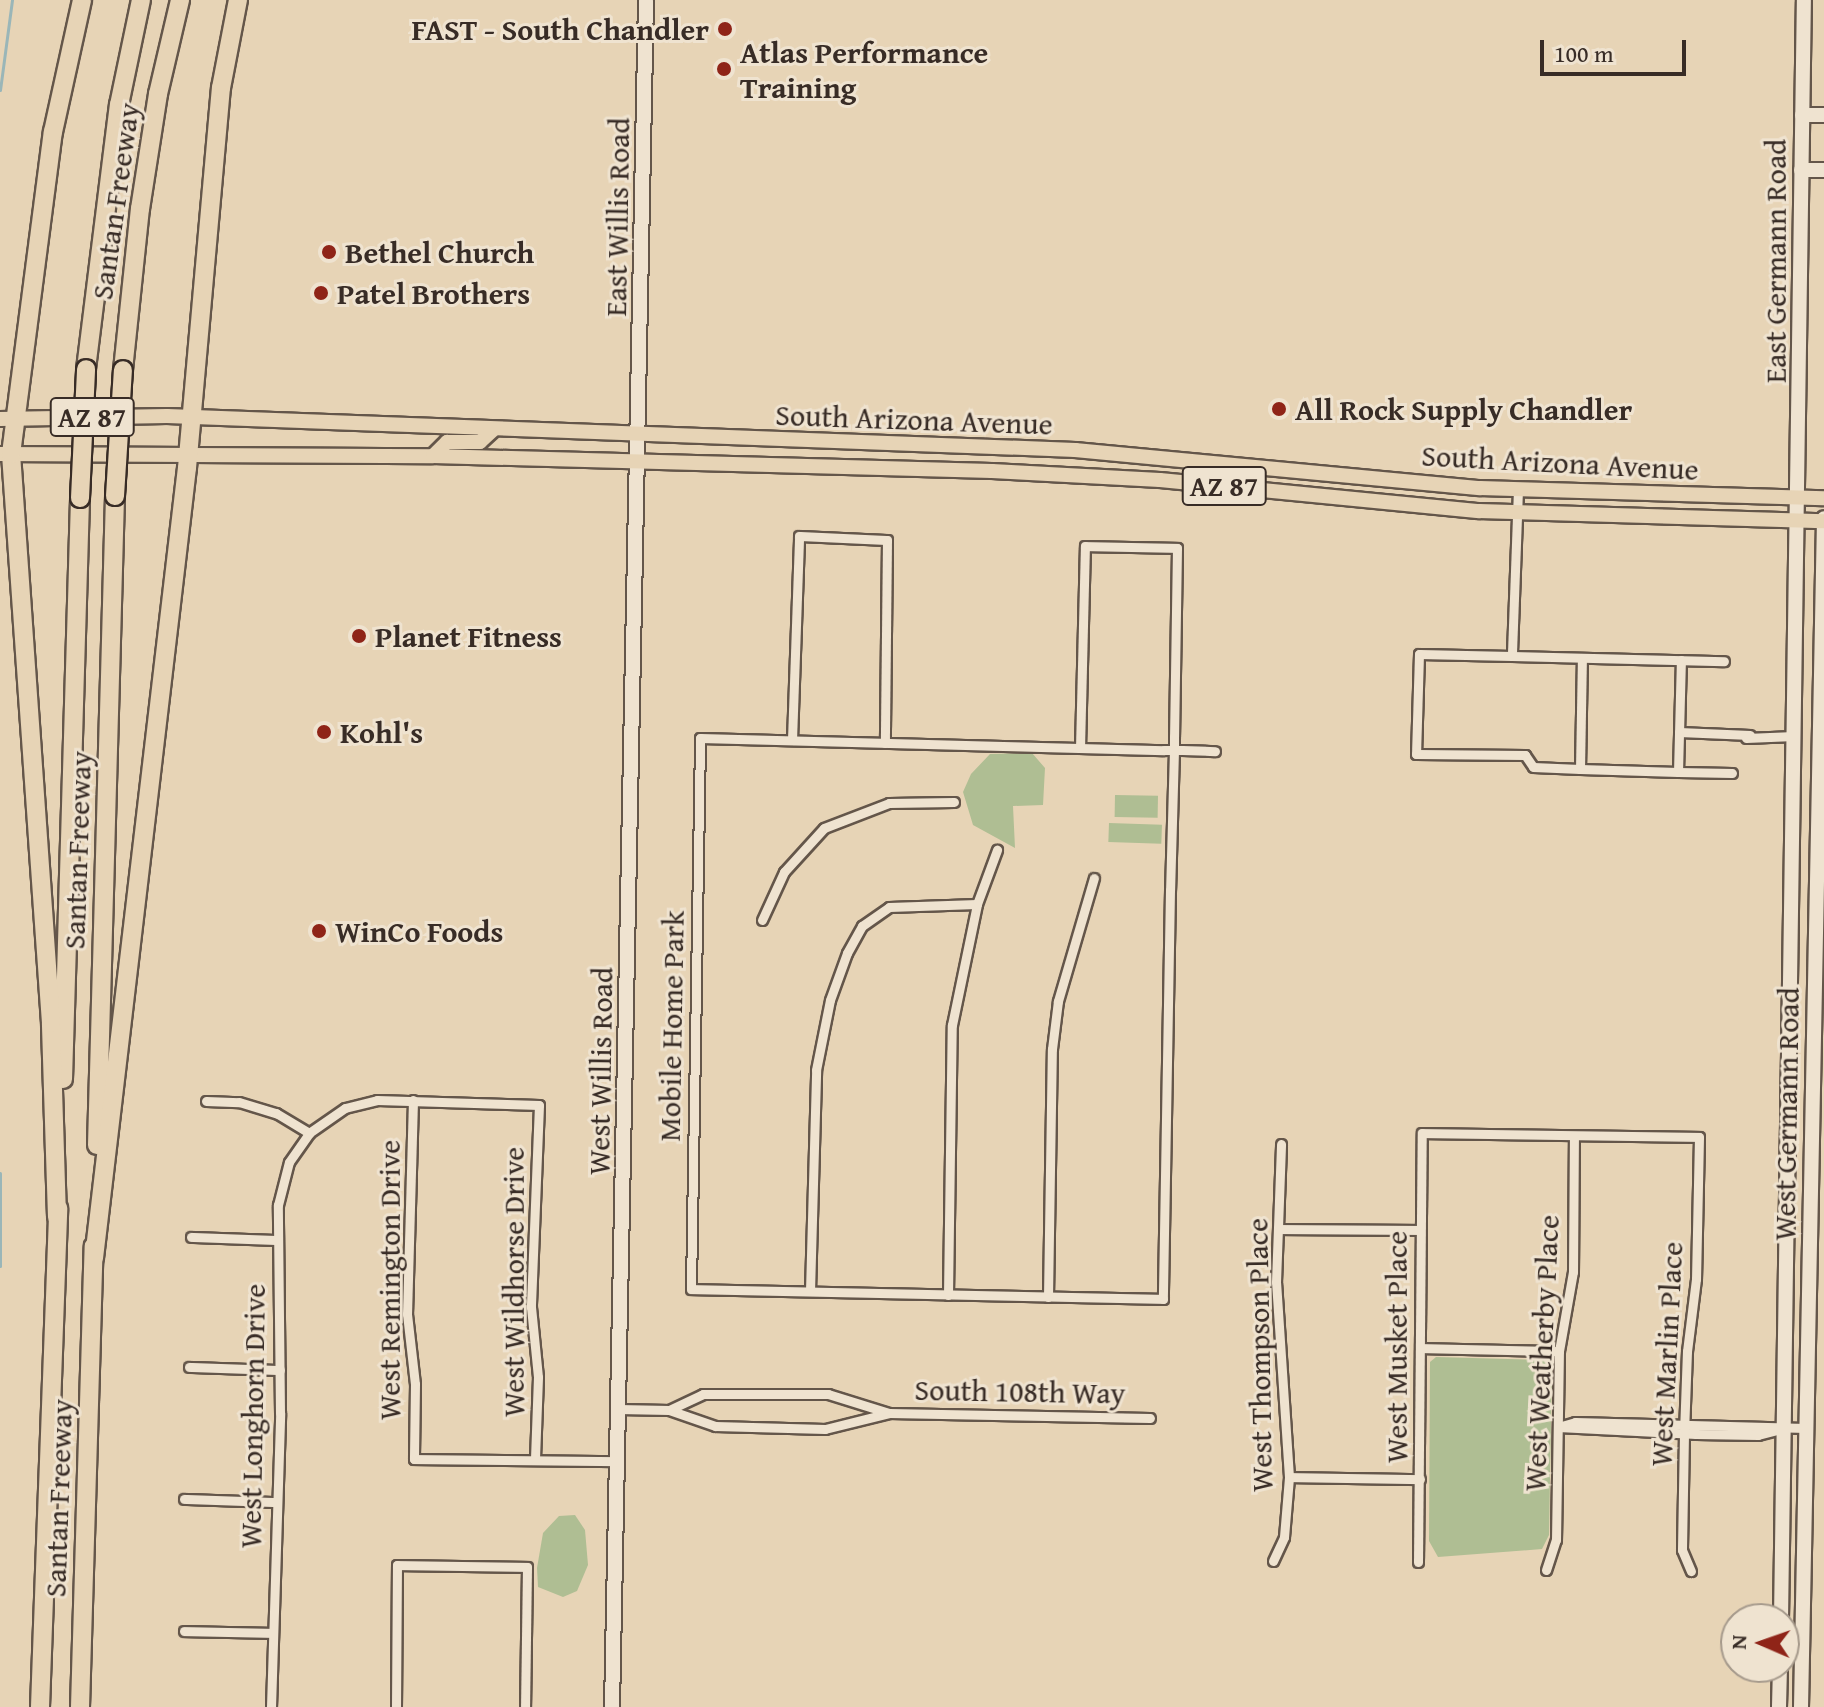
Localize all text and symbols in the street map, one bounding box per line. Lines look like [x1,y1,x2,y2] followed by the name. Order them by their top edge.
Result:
[412,11,709,47] place label: FAST - South Chandler
[716,20,734,38] marker: FAST - South Chandler
[1544,24,1690,74] scale bar
[740,34,988,104] place label: Atlas Performance Training
[1554,36,1614,71] text: 100 m
[715,60,733,78] marker: Atlas Performance Training
[83,100,147,302] street label: Santan Freeway
[597,117,637,317] street label: East Willis Road
[1757,139,1793,383] street label: East Germann Road
[345,234,534,270] place label: Bethel Church
[320,243,338,261] marker: Bethel Church
[337,275,530,311] place label: Patel Brothers
[312,284,330,302] marker: Patel Brothers
[1295,391,1632,427] place label: All Rock Supply Chandler
[48,393,136,441] road number: AZ 87
[775,396,1053,442] street label: South Arizona Avenue
[1270,400,1288,418] marker: All Rock Supply Chandler
[1421,437,1699,487] street label: South Arizona Avenue
[1180,462,1268,510] road number: AZ 87
[375,618,562,654] place label: Planet Fitness
[350,627,368,645] marker: Planet Fitness
[340,714,423,750] place label: Kohl's
[315,723,333,741] marker: Kohl's
[56,750,98,950] street label: Santan Freeway
[651,910,691,1142] street label: Mobile Home Park
[335,913,503,949] place label: WinCo Foods
[310,922,328,940] marker: WinCo Foods
[580,967,620,1175] street label: West Willis Road
[1766,987,1806,1241] street label: West Germann Road
[371,1140,407,1420] street label: West Remington Drive
[495,1147,531,1417] street label: West Wildhorse Drive
[1516,1214,1566,1492] street label: West Weatherby Place
[1239,1218,1279,1492] street label: West Thompson Place
[1378,1231,1414,1463] street label: West Musket Place
[1642,1241,1690,1467] street label: West Marlin Place
[232,1283,272,1549] street label: West Longhorn Drive
[914,1371,1126,1411] street label: South 108th Way
[37,1398,79,1598] street label: Santan Freeway
[1720,1603,1800,1683] north arrow
[1722,1634,1754,1650] text: N

